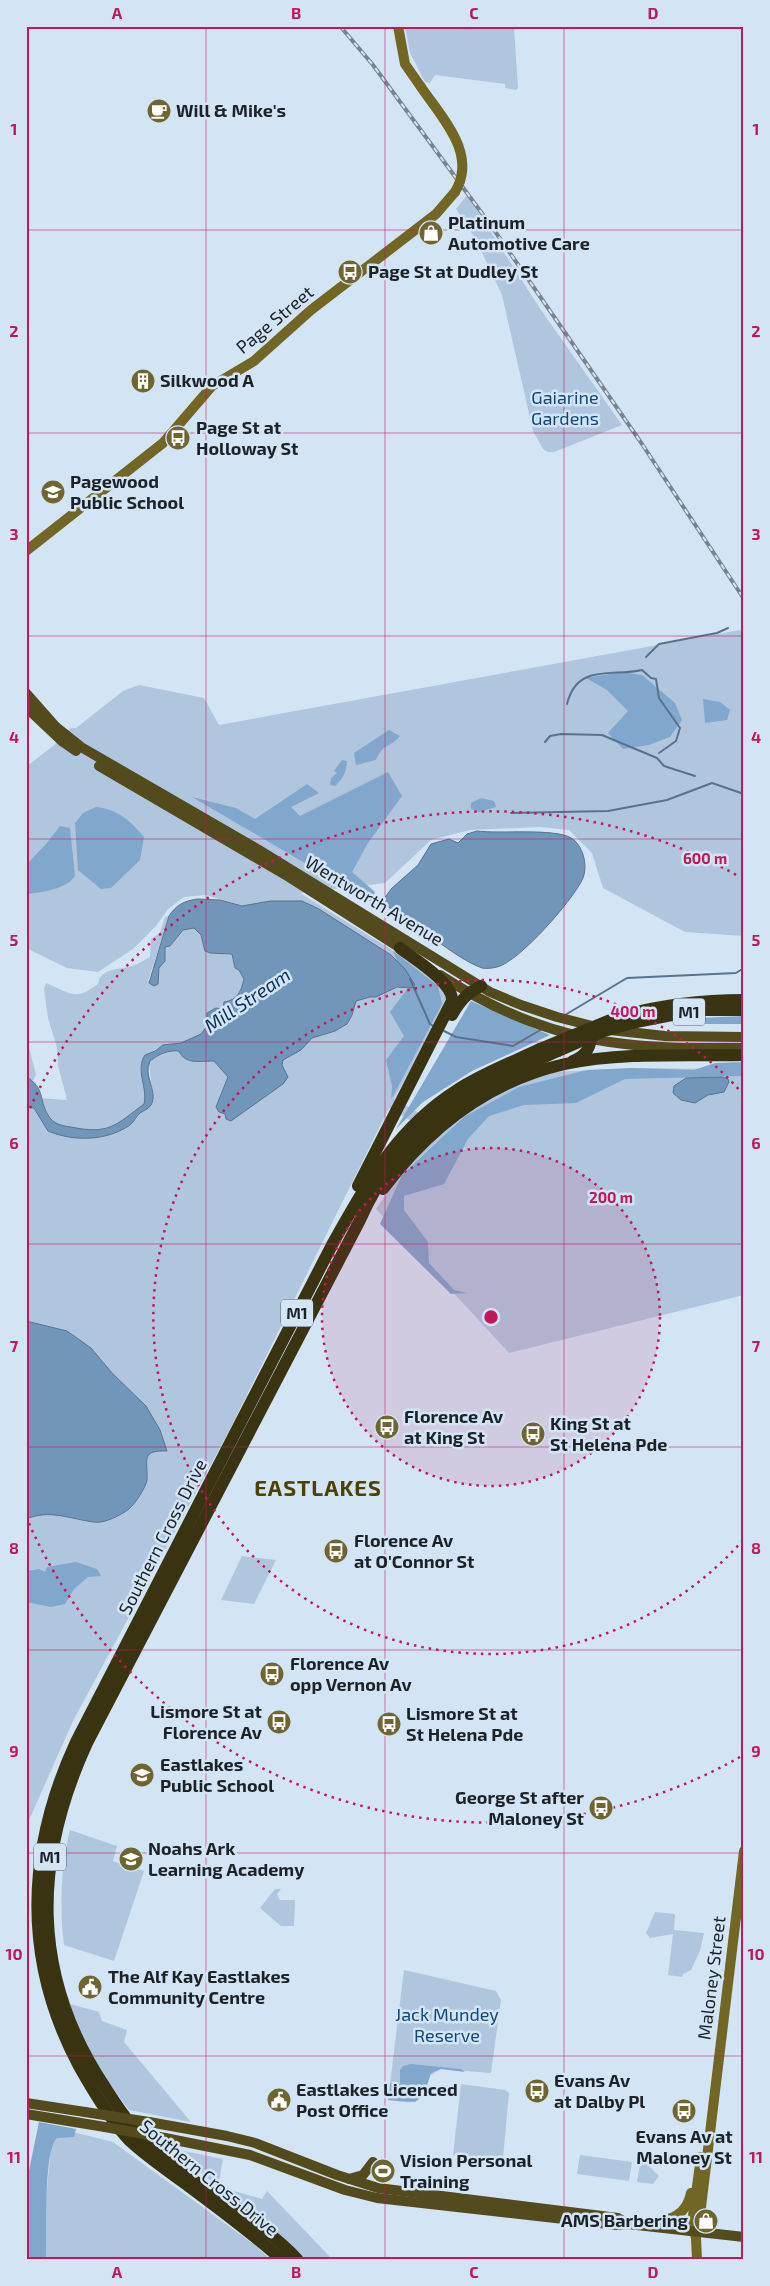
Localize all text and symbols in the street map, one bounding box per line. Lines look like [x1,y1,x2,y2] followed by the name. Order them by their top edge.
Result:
[112,3,123,22] text: A
[291,3,301,22] text: B
[469,3,479,22] text: C
[648,3,659,22] text: D
[146,98,172,124] cafe icon: Will & Mike's
[176,99,286,121] place label: Will & Mike's
[11,119,17,138] text: 1
[753,119,759,138] text: 1
[448,211,590,254] place label: Platinum Automotive Care
[418,220,444,246] shop icon: Platinum Automotive Care
[337,259,363,285] bus stop icon: Page St at Dudley St
[368,260,539,282] place label: Page St at Dudley St
[231,280,318,358] street label: Page Street
[9,321,19,340] text: 2
[751,321,761,340] text: 2
[130,368,156,394] building icon: Silkwood A
[160,369,254,391] place label: Silkwood A
[531,386,599,429] park label: Gaiarine Gardens
[196,416,299,459] place label: Page St at Holloway St
[165,425,191,451] bus stop icon: Page St at Holloway St
[70,470,184,513] place label: Pagewood Public School
[40,479,66,505] school or university icon: Pagewood Public School
[9,524,19,543] text: 3
[751,524,761,543] text: 3
[9,727,19,746] text: 4
[751,727,761,746] text: 4
[683,849,727,867] text: 600 m
[301,850,448,950] street label: Wentworth Avenue
[10,930,19,949] text: 5
[752,930,761,949] text: 5
[199,962,294,1037] water label: Mill Stream
[673,999,705,1026] road number: M1
[611,1002,655,1020] text: 400 m
[9,1133,19,1152] text: 6
[751,1133,761,1152] text: 6
[589,1188,633,1206] text: 200 m
[281,1300,313,1326] road number: M1
[482,1308,500,1326] centre of rings
[10,1336,19,1355] text: 7
[752,1336,761,1355] text: 7
[404,1405,504,1448] place label: Florence Av at King St
[550,1412,667,1455] place label: King St at St Helena Pde
[374,1414,400,1440] bus stop icon: Florence Av at King St
[520,1421,546,1447] bus stop icon: King St at St Helena Pde
[113,1455,211,1618] street label: Southern Cross Drive
[254,1474,382,1500] district label: EASTLAKES
[354,1529,475,1572] place label: Florence Av at O'Connor St
[9,1538,19,1557] text: 8
[323,1538,349,1564] bus stop icon: Florence Av at O'Connor St
[751,1538,761,1557] text: 8
[290,1652,412,1695] place label: Florence Av opp Vernon Av
[259,1661,285,1687] bus stop icon: Florence Av opp Vernon Av
[150,1700,263,1743] place label: Lismore St at Florence Av
[406,1702,523,1745] place label: Lismore St at St Helena Pde
[266,1709,292,1735] bus stop icon: Lismore St at Florence Av
[376,1711,402,1737] bus stop icon: Lismore St at St Helena Pde
[9,1741,19,1760] text: 9
[751,1741,761,1760] text: 9
[160,1753,274,1796] place label: Eastlakes Public School
[129,1762,155,1788] school or university icon: Eastlakes Public School
[455,1786,585,1829] place label: George St after Maloney St
[588,1795,614,1821] bus stop icon: George St after Maloney St
[148,1837,305,1880] place label: Noahs Ark Learning Academy
[34,1844,66,1870] road number: M1
[118,1846,144,1872] school or university icon: Noahs Ark Learning Academy
[693,1915,730,2041] street label: Maloney Street
[5,1944,23,1963] text: 10
[747,1944,765,1963] text: 10
[108,1965,290,2008] place label: The Alf Kay Eastlakes Community Centre
[77,1974,103,2000] public building icon: The Alf Kay Eastlakes Community Centre
[395,2003,499,2046] park label: Jack Mundey Reserve
[554,2069,645,2112] place label: Evans Av at Dalby Pl
[296,2078,458,2121] place label: Eastlakes Licenced Post Office
[524,2078,550,2104] bus stop icon: Evans Av at Dalby Pl
[266,2087,292,2113] public building icon: Eastlakes Licenced Post Office
[671,2098,697,2124] bus stop icon: Evans Av at Maloney St
[136,2115,283,2240] street label: Southern Cross Drive
[635,2125,733,2168] place label: Evans Av at Maloney St
[7,2147,21,2166] text: 11
[749,2147,763,2166] text: 11
[400,2149,533,2192] place label: Vision Personal Training
[370,2158,396,2184] sports icon: Vision Personal Training
[693,2208,719,2234] shop icon: AMS Barbering
[561,2209,689,2231] place label: AMS Barbering
[112,2262,123,2281] text: A
[291,2262,301,2281] text: B
[469,2262,479,2281] text: C
[648,2262,659,2281] text: D

